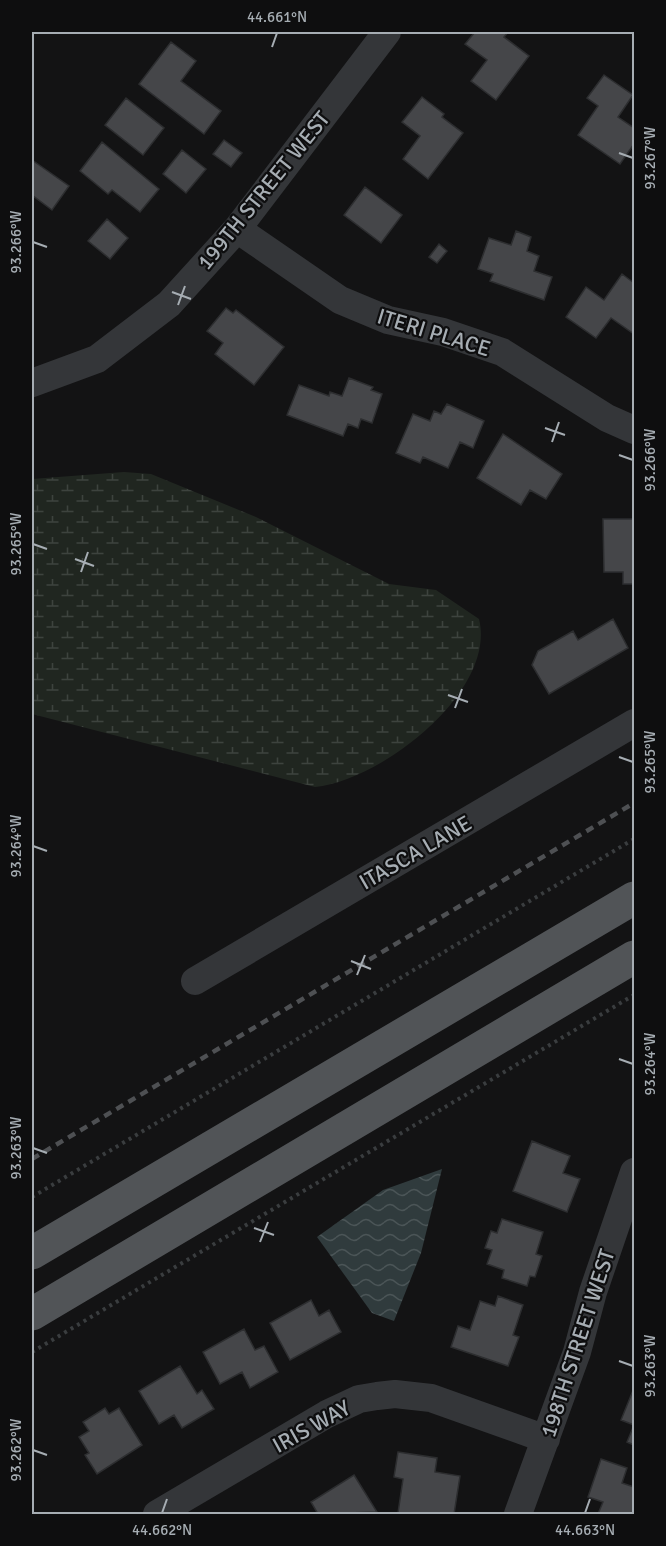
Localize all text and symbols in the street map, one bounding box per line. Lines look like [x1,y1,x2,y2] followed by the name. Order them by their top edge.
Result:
[247,8,307,26] text: 44.661°N
[191,106,336,275] street label: 199TH STREET WEST
[641,126,659,189] text: 93.267°W
[7,210,25,273] text: 93.266°W
[374,302,494,362] street label: ITERI PLACE
[641,428,659,491] text: 93.266°W
[7,512,25,575] text: 93.265°W
[641,730,659,793] text: 93.265°W
[354,809,476,895] street label: ITASCA LANE
[7,814,25,877] text: 93.264°W
[641,1032,659,1095] text: 93.264°W
[7,1116,25,1179] text: 93.263°W
[534,1246,621,1441] street label: 198TH STREET WEST
[641,1334,659,1397] text: 93.263°W
[268,1394,355,1459] street label: IRIS WAY
[7,1418,25,1481] text: 93.262°W
[132,1521,192,1539] text: 44.662°N
[555,1521,615,1539] text: 44.663°N

